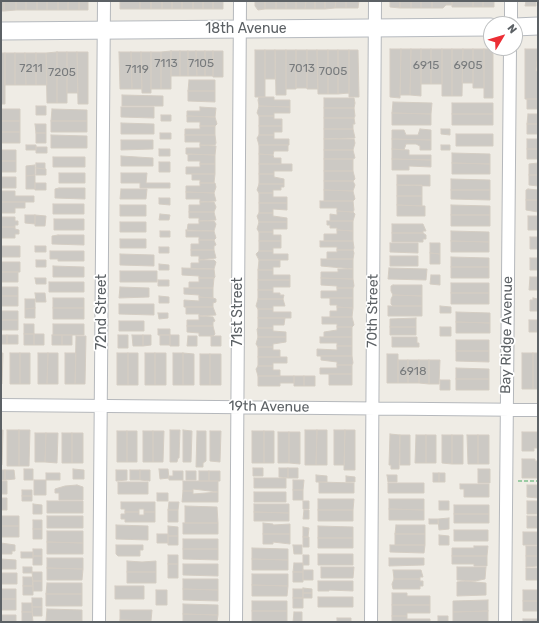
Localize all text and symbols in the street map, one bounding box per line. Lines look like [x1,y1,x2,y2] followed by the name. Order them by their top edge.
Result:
[483,16,523,56] north arrow
[205,21,287,37] street label: 18th Avenue
[504,22,520,36] text: N
[154,57,178,71] house number: 7113
[188,57,214,71] house number: 7105
[413,59,439,73] house number: 6915
[453,59,483,73] house number: 6905
[19,62,43,76] house number: 7211
[289,62,315,76] house number: 7013
[125,63,149,77] house number: 7119
[319,65,347,79] house number: 7005
[48,66,76,80] house number: 7205
[94,274,110,350] street label: 72nd Street
[364,274,382,348] street label: 70th Street
[498,276,516,394] street label: Bay Ridge Avenue
[230,277,246,347] street label: 71st Street
[399,365,427,379] house number: 6918
[228,398,310,416] street label: 19th Avenue

